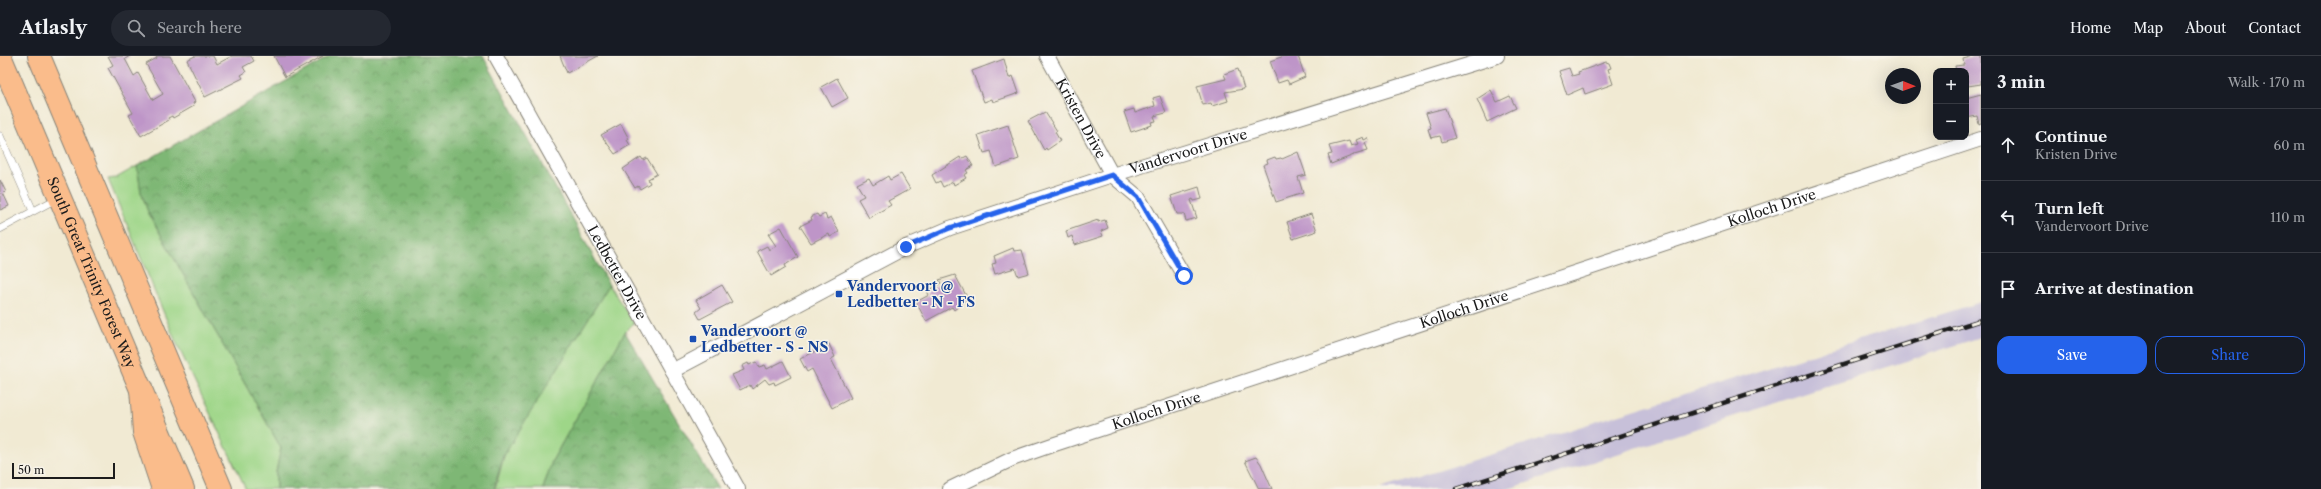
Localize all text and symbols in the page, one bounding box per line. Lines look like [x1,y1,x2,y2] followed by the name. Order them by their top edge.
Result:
[111,10,391,46] search box
[20,16,87,39] text: Atlasly
[125,17,147,39] icon: search
[157,18,242,37] text: Search here
[2070,19,2111,37] text: Home
[2133,19,2163,37] text: Map
[2185,19,2226,37] text: About
[2248,19,2301,37] text: Contact
[1885,68,1921,104] north arrow
[1933,68,1969,140] map controls
[1933,68,1969,104] button: +
[1997,72,2046,92] text: 3 min
[2228,74,2305,90] text: Walk · 170 m
[1052,75,1110,162] street label: Kristen Drive
[1933,104,1969,140] button: −
[1126,125,1250,178] street label: Vandervoort Drive
[2035,127,2107,146] text: Continue
[1997,134,2019,156] icon: ahead
[2274,137,2305,153] text: 60 m
[2035,146,2117,162] text: Kristen Drive
[43,174,140,371] street label: South Great Trinity Forest Way
[1725,185,1818,231] street label: Kolloch Drive
[2035,199,2104,218] text: Turn left
[1997,206,2019,228] icon: left
[2270,209,2305,225] text: 110 m
[2035,218,2149,234] text: Vandervoort Drive
[583,222,651,323] street label: Ledbetter Drive
[897,238,915,256] route end
[1175,267,1193,285] route start
[846,277,975,311] place label: Vandervoort @ Ledbetter - N - FS
[1997,278,2019,300] icon: arrive
[2035,279,2194,298] text: Arrive at destination
[1417,286,1511,332] street label: Kolloch Drive
[834,289,844,299] marker: Vandervoort @ Ledbetter - N - FS
[700,322,829,356] place label: Vandervoort @ Ledbetter - S - NS
[688,334,698,344] marker: Vandervoort @ Ledbetter - S - NS
[1997,336,2147,374] button: Save
[2155,336,2305,374] button: Share
[1110,388,1203,434] street label: Kolloch Drive
[12,461,115,480] scale bar
[18,463,44,477] text: 50 m

